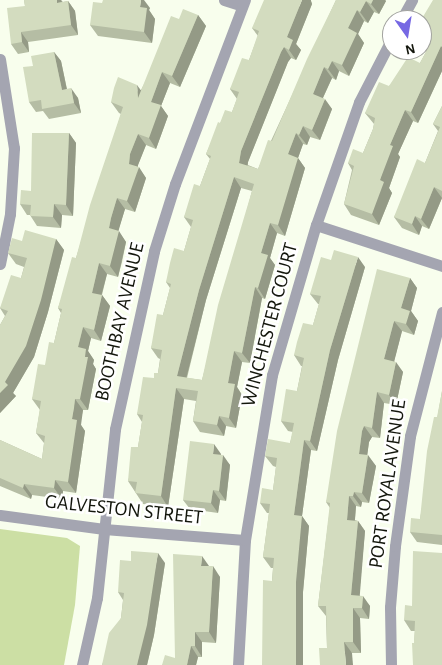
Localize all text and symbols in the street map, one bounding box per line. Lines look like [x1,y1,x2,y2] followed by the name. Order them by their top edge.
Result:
[382,10,432,60] north arrow
[404,41,416,57] text: N
[90,240,150,404] street label: BOOTHBAY AVENUE
[237,240,303,410] street label: WINCHESTER COURT
[364,398,412,570] street label: PORT ROYAL AVENUE
[44,490,204,530] street label: GALVESTON STREET

